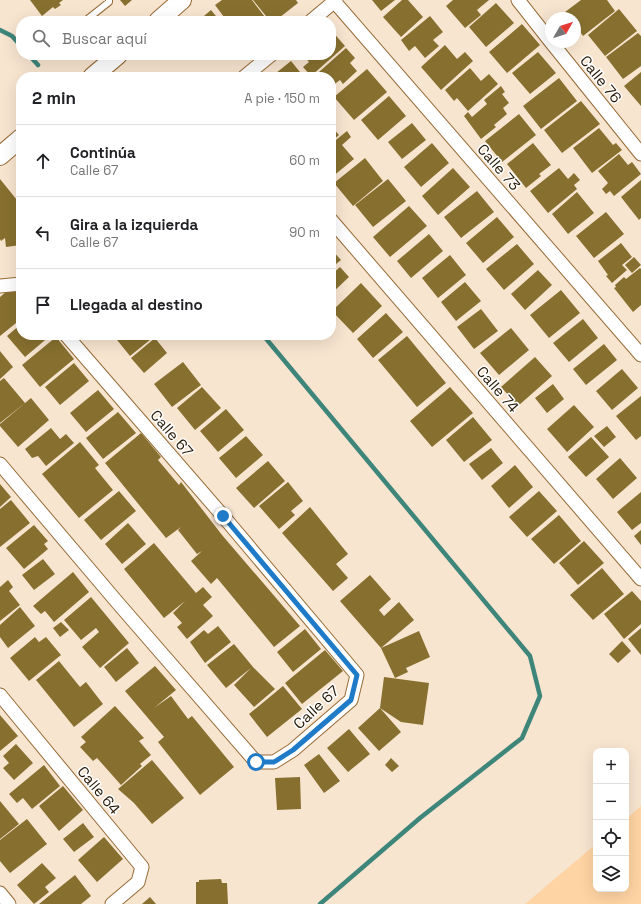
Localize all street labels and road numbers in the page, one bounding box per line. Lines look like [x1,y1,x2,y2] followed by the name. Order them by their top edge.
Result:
[576,51,626,107] street label: Calle 76
[474,140,524,194] street label: Calle 73
[473,362,523,416] street label: Calle 74
[147,406,197,460] street label: Calle 67
[289,681,343,733] street label: Calle 67
[73,762,125,818] street label: Calle 64

